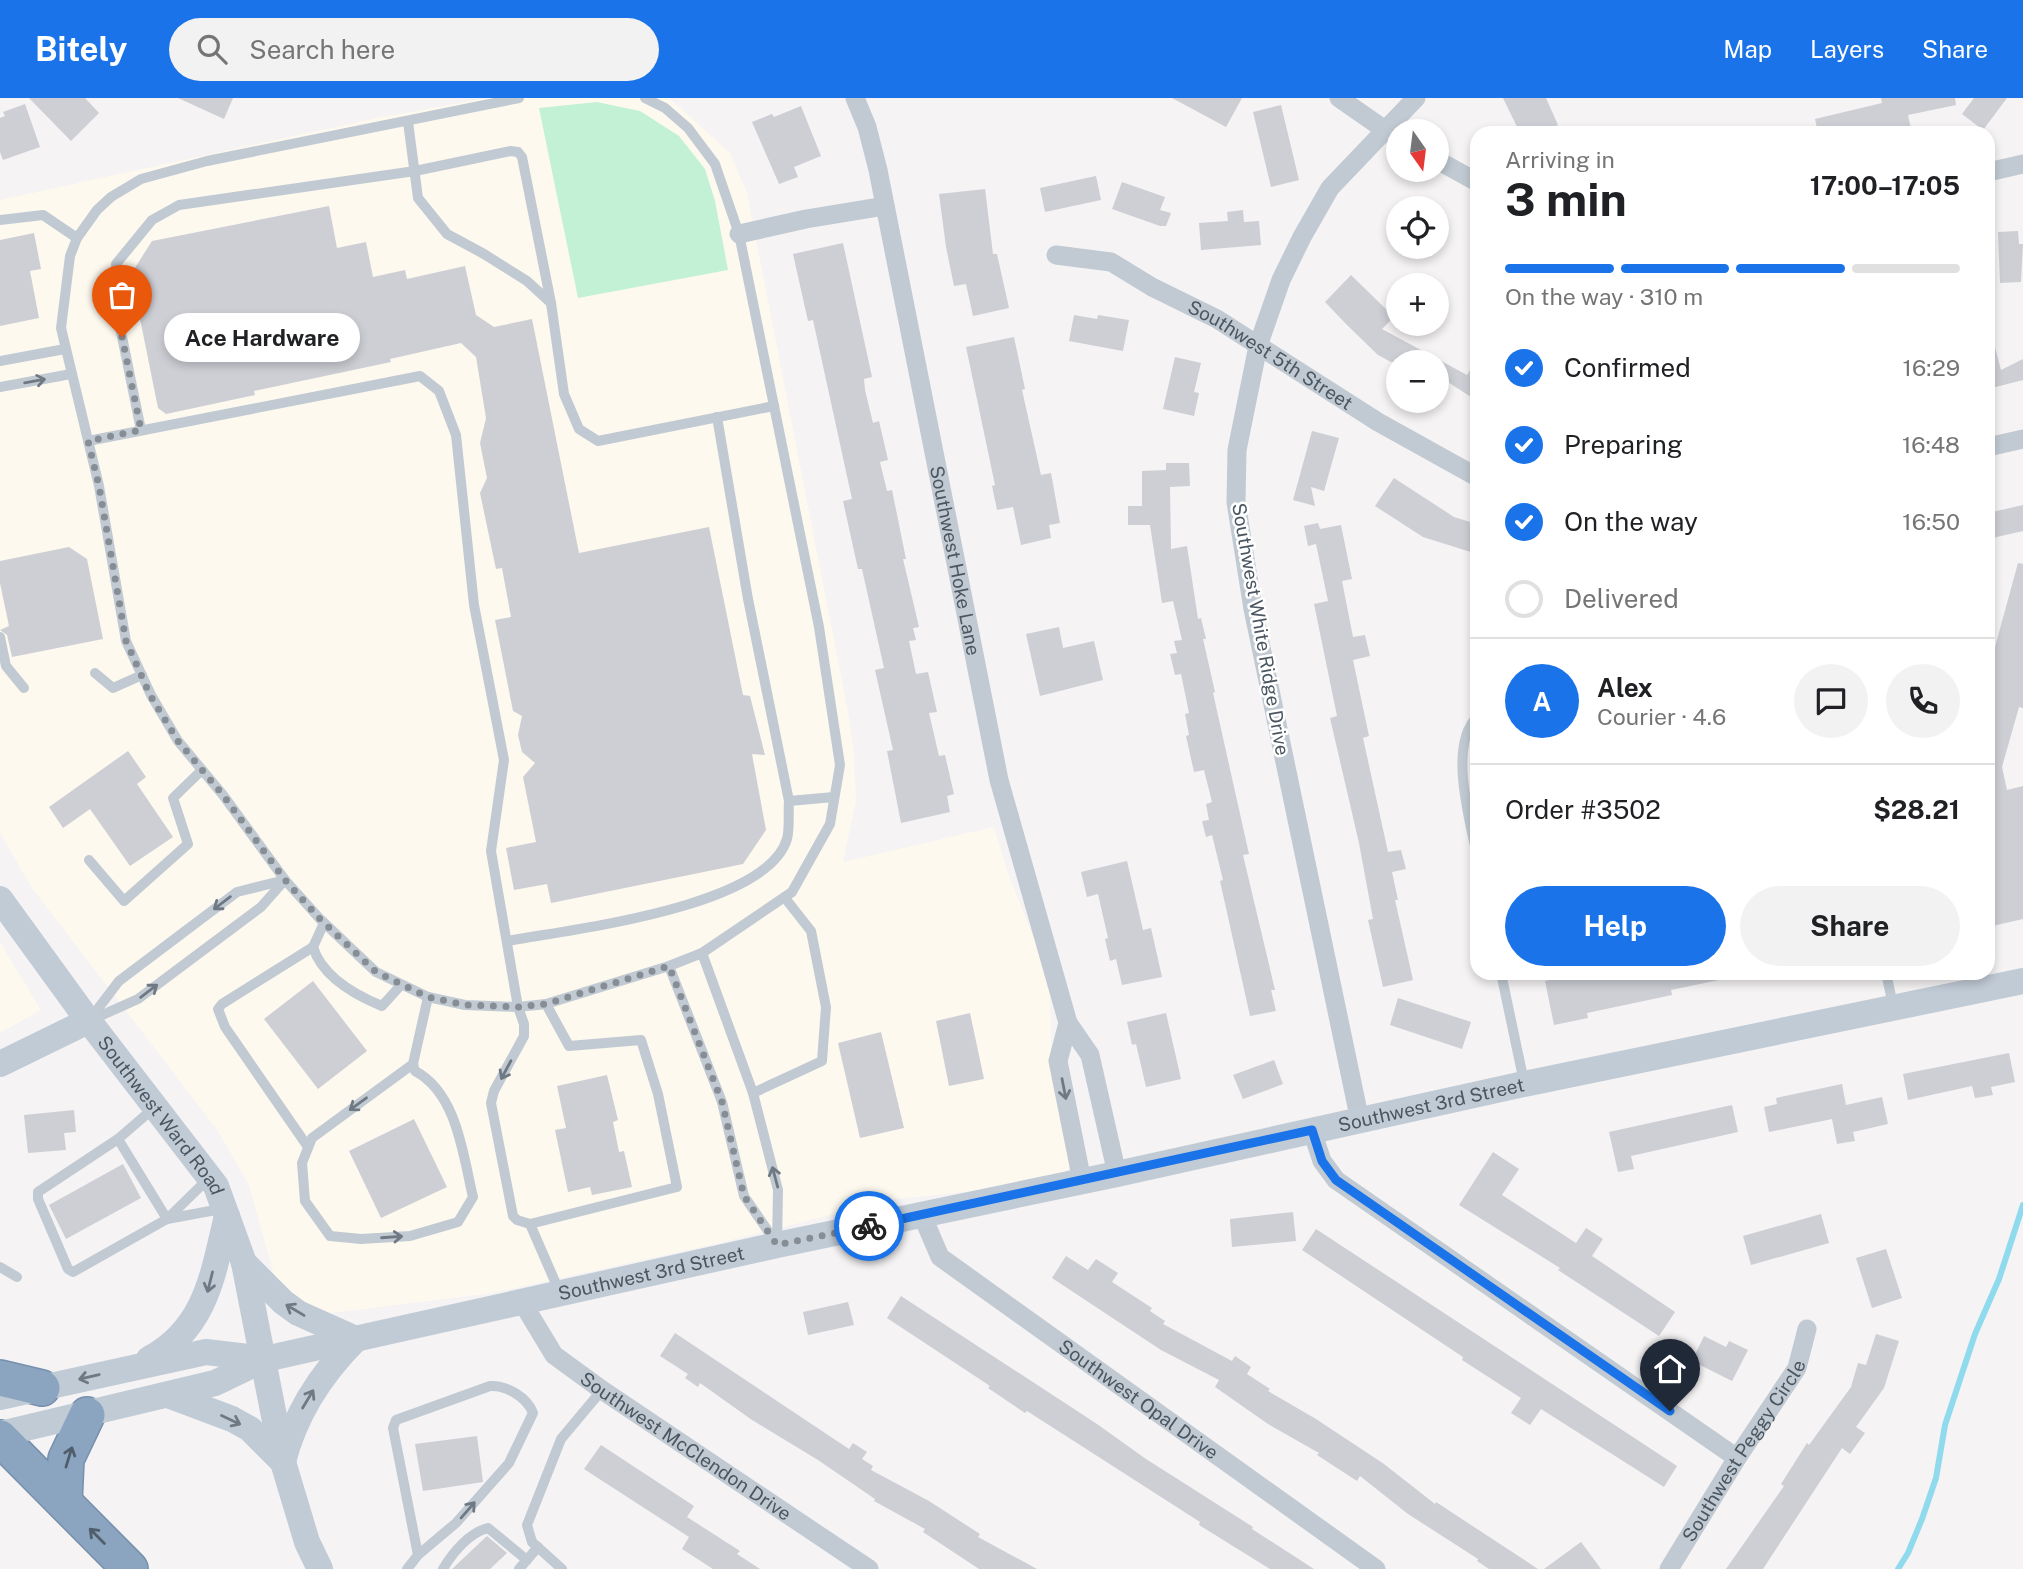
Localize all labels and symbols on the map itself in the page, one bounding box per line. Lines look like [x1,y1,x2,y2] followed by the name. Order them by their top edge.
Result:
[1386,119,1449,182] north arrow
[92,265,152,337] pin
[1184,295,1357,414] street label: Southwest 5th Street
[164,313,360,362] callout: Ace Hardware
[23,373,46,387] one-way arrow
[926,464,985,657] street label: Southwest Hoke Lane
[1228,501,1294,757] street label: Southwest White Ridge Drive
[213,896,231,911] one-way arrow
[140,983,158,998] one-way arrow
[93,1031,229,1198] street label: Southwest Ward Road
[499,1059,513,1080] one-way arrow
[1336,1073,1526,1136] street label: Southwest 3rd Street
[1057,1077,1071,1100] one-way arrow
[349,1097,368,1111] one-way arrow
[767,1166,780,1188] one-way arrow
[834,1191,904,1261] courier
[380,1231,403,1244] one-way arrow
[556,1242,746,1304] street label: Southwest 3rd Street
[203,1270,217,1293] one-way arrow
[285,1302,305,1316] one-way arrow
[1055,1335,1223,1464] street label: Southwest Opal Drive
[1640,1339,1700,1411] pin
[1677,1358,1810,1546] street label: Southwest Peggy Circle
[576,1367,795,1525] street label: Southwest McClendon Drive
[78,1370,101,1384] one-way arrow
[301,1389,315,1409] one-way arrow
[220,1414,241,1427] one-way arrow
[63,1446,76,1468] one-way arrow
[460,1501,476,1519] one-way arrow
[89,1527,106,1544] one-way arrow

